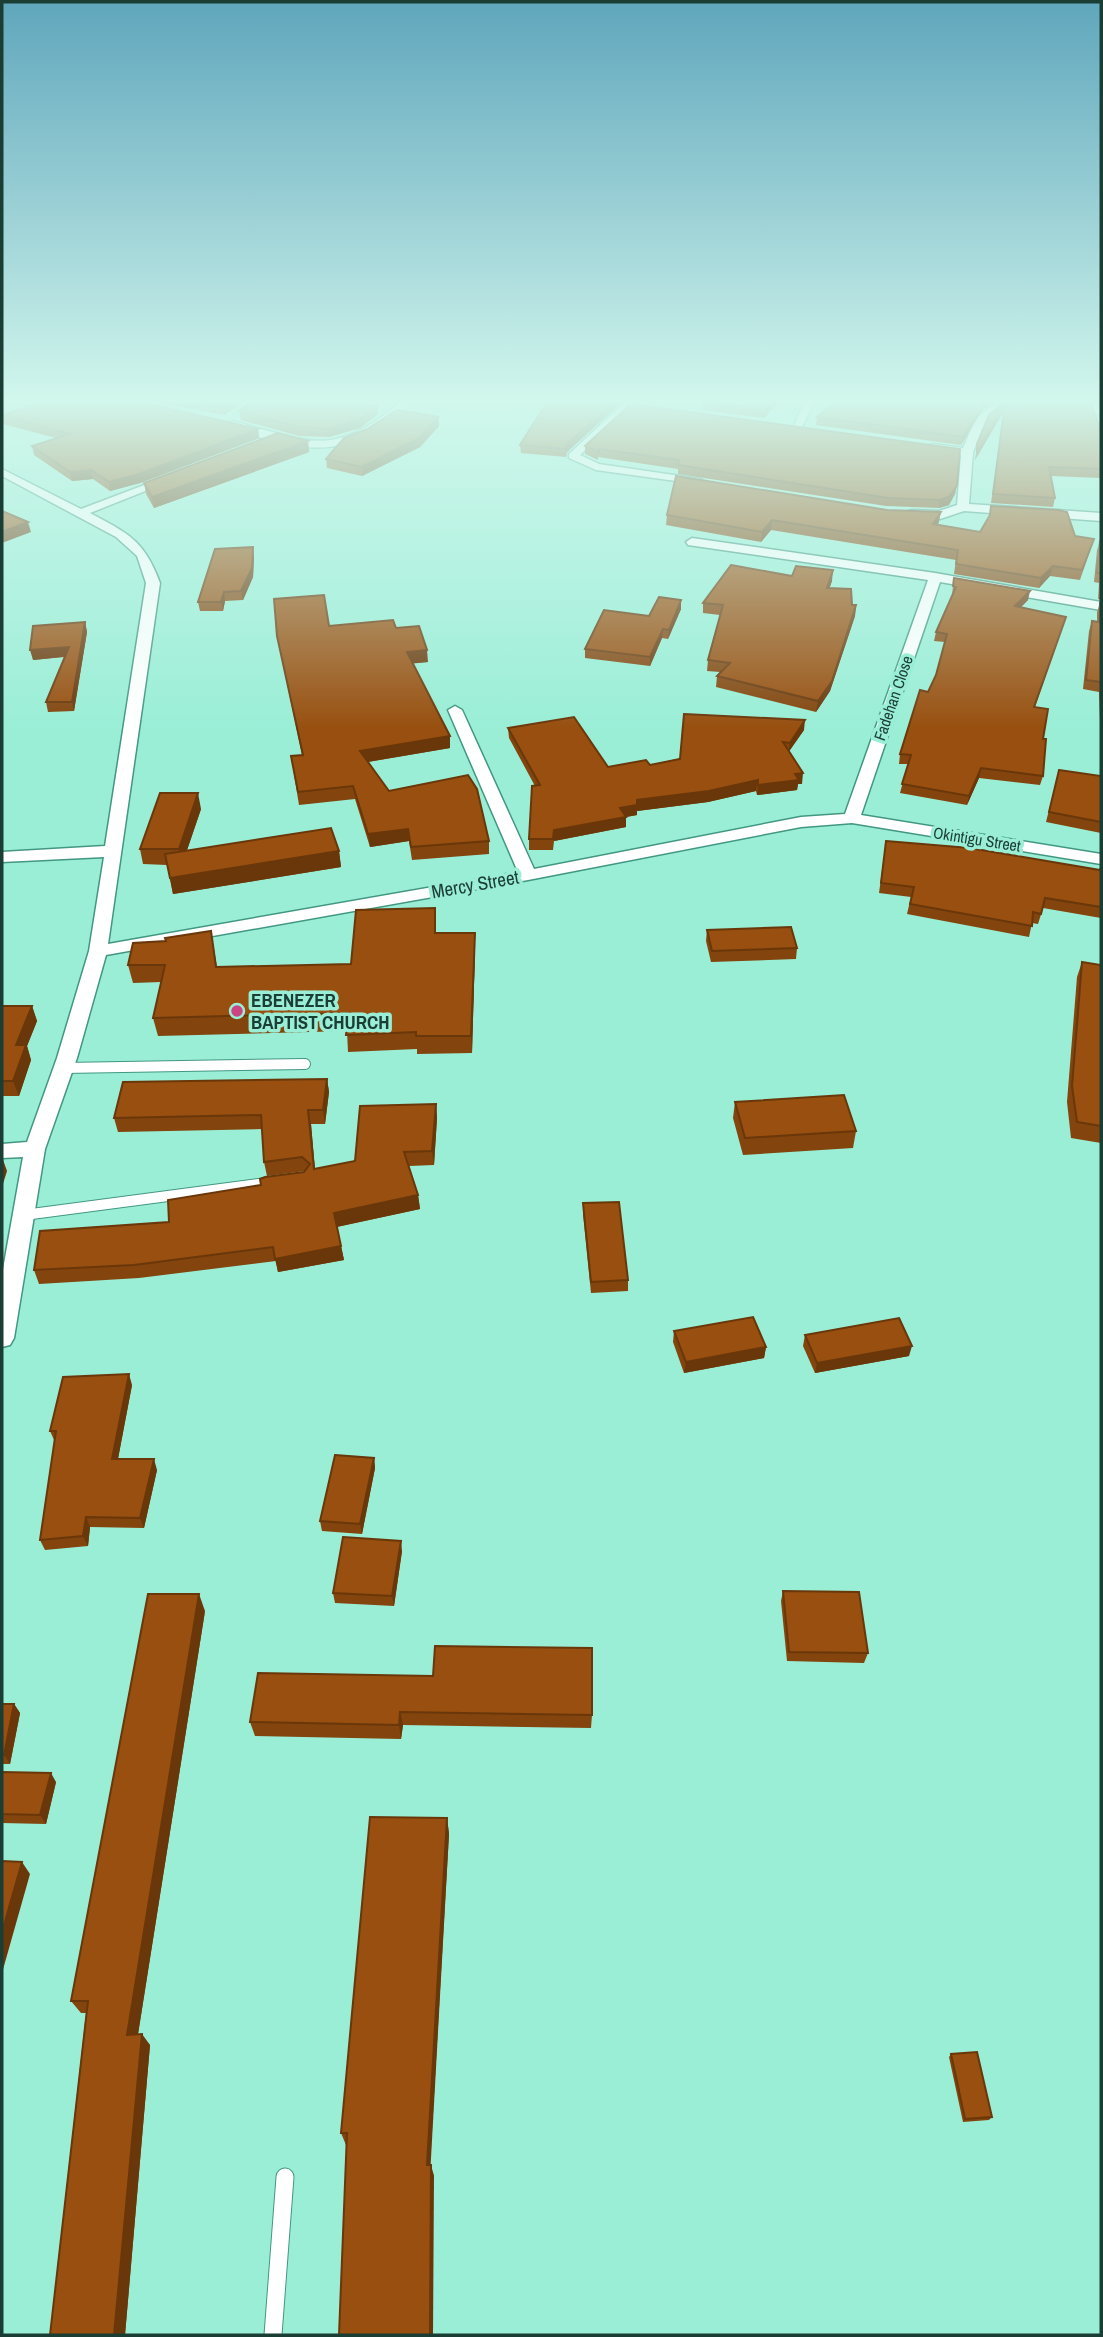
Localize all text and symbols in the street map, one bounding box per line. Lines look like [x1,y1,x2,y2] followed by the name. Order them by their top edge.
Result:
[868,653,918,743] street label: Fadehan Close
[932,821,1023,857] street label: Okintigu Street
[429,863,521,904] street label: Mercy Street
[251,987,389,1035] place label: EBENEZER BAPTIST CHURCH
[229,1003,245,1019] marker: EBENEZER BAPTIST CHURCH

